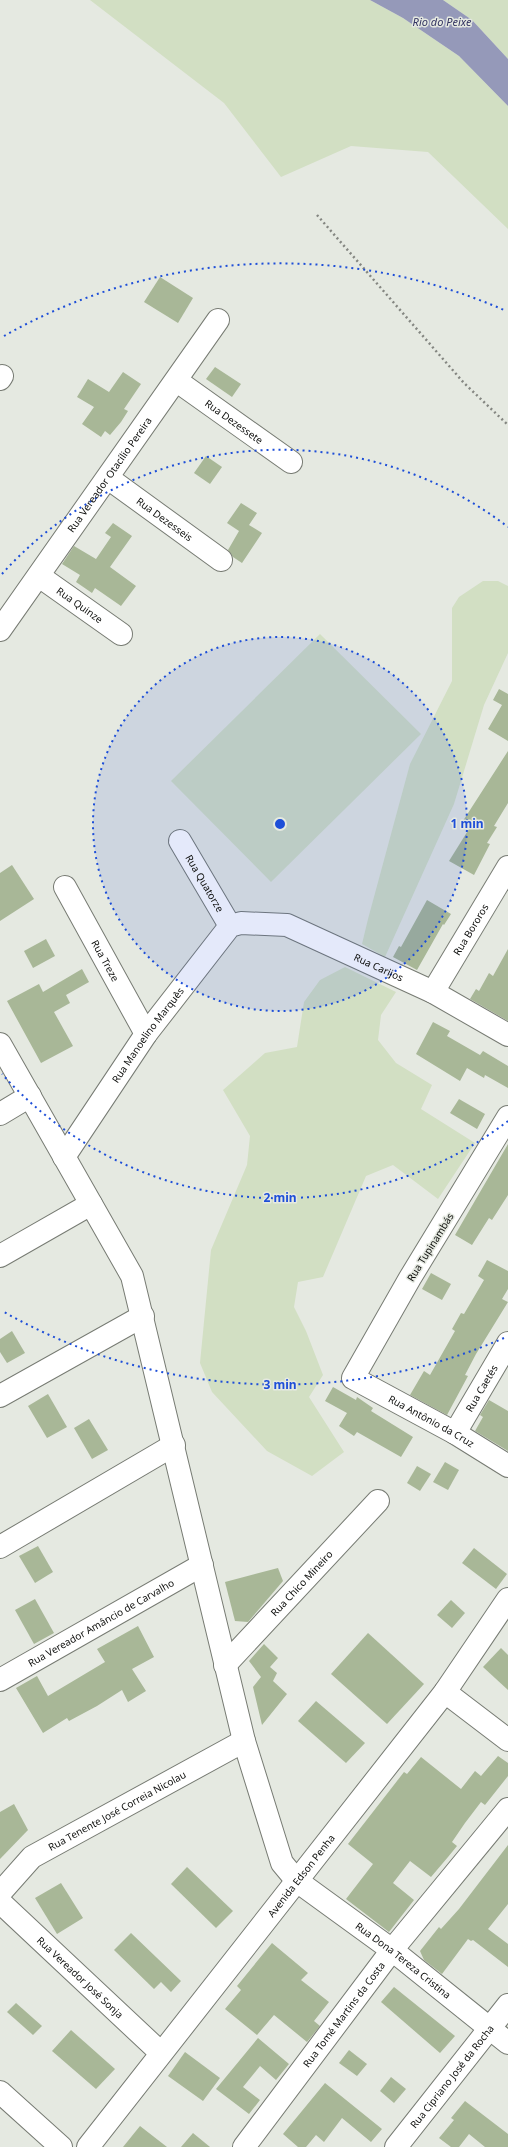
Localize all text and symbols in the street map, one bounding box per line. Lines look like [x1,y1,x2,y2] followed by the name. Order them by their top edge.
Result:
[413,14,472,29] water label: Rio do Peixe
[202,396,266,447] street label: Rua Dezessete
[64,414,155,535] street label: Rua Vereador Otacílio Pereira
[134,494,196,544] street label: Rua Dezesseis
[54,584,106,626] street label: Rua Quinze
[450,815,484,832] text: 1 min
[273,817,287,831] centre of rings
[182,852,227,915] street label: Rua Quatorze
[450,901,492,958] street label: Rua Bororos
[88,937,123,984] street label: Rua Treze
[352,950,406,985] street label: Rua Carijos
[108,984,187,1085] street label: Rua Manoelino Marquês
[263,1189,297,1206] text: 2 min
[403,1210,457,1284] street label: Rua Tupinambás
[462,1362,501,1414] street label: Rua Caetés
[263,1376,297,1393] text: 3 min
[386,1391,477,1451] street label: Rua Antônio da Cruz
[267,1547,336,1619] street label: Rua Chico Mineiro
[25,1575,176,1670] street label: Rua Vereador Amâncio de Carvalho
[45,1767,188,1854] street label: Rua Tenente José Correia Nicolau
[264,1831,338,1920] street label: Avenida Edson Penha
[353,1919,454,2002] street label: Rua Dona Tereza Cristina
[34,1933,127,2021] street label: Rua Vereador José Sonja
[299,1959,388,2070] street label: Rua Tomé Martins da Costa
[407,2022,497,2131] street label: Rua Cipriano José da Rocha

